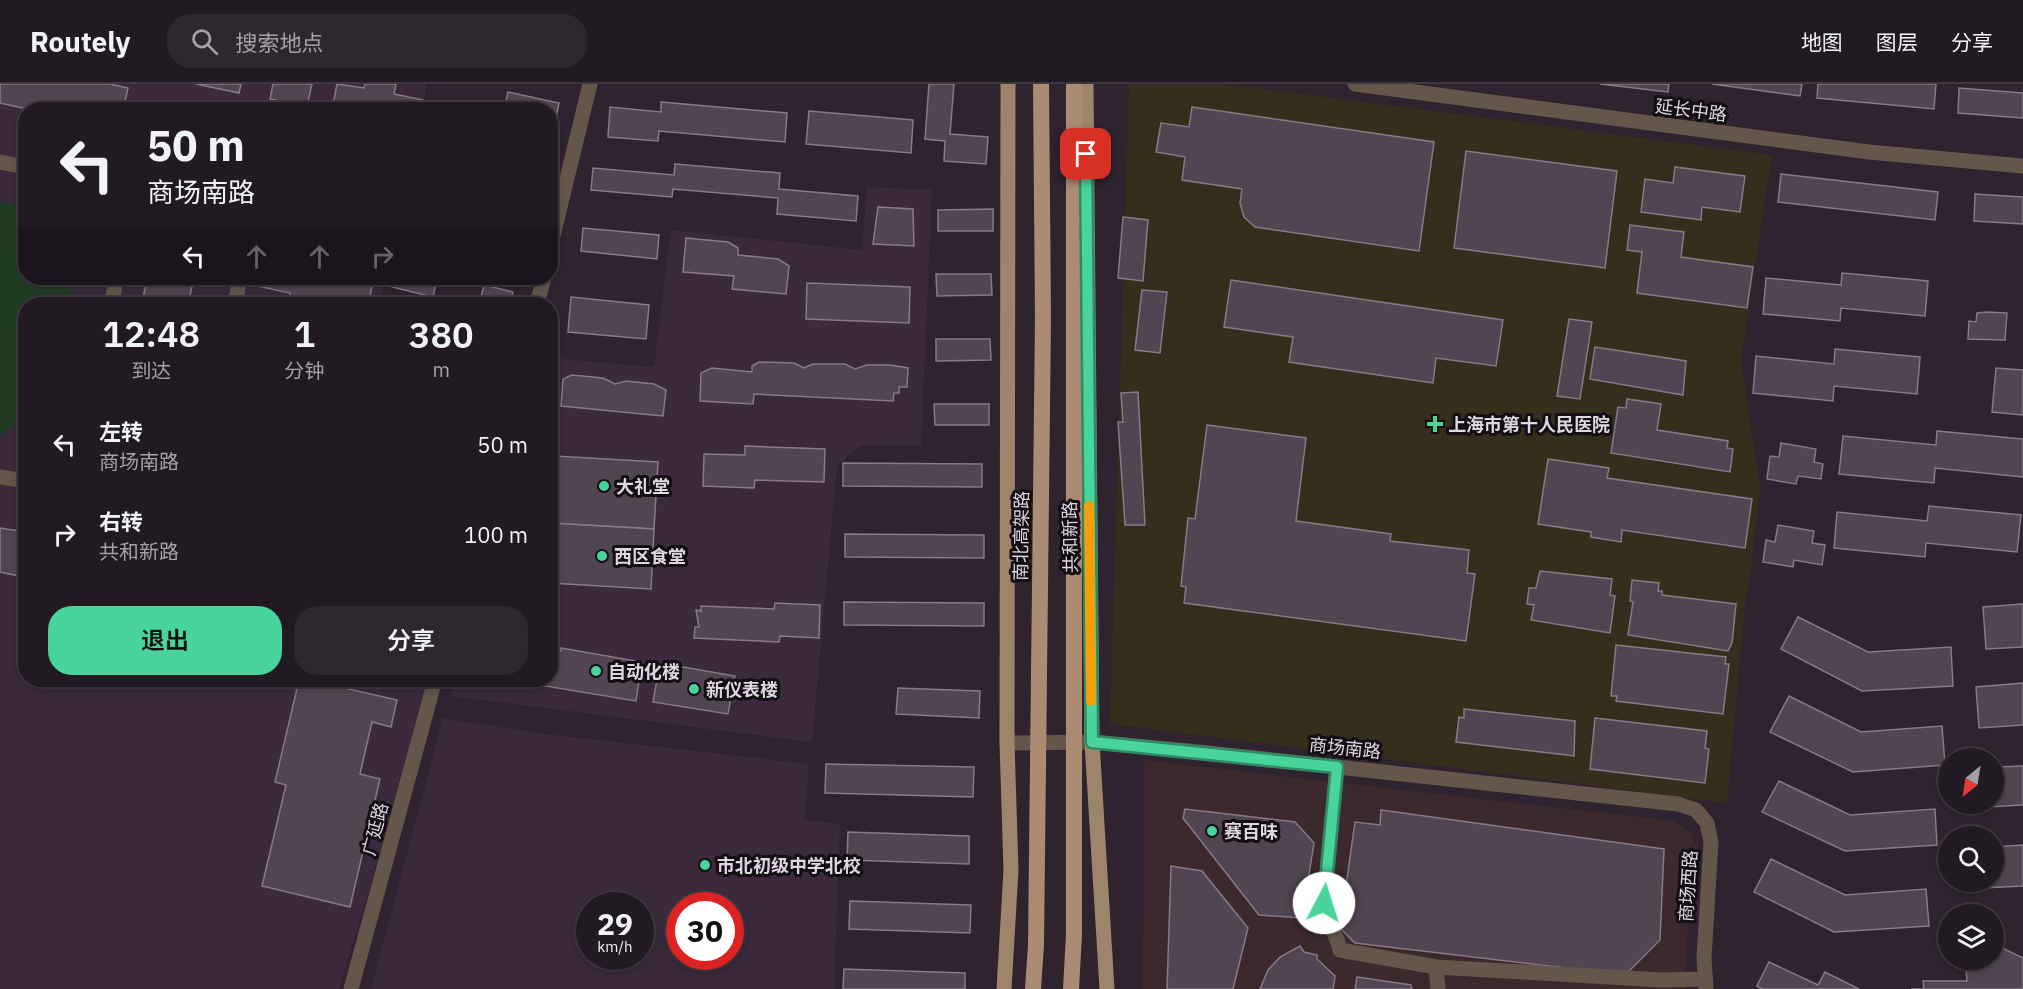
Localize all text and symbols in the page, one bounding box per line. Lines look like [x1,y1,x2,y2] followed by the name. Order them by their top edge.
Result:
[167,14,587,68] search box
[30,23,131,60] text: Routely
[188,25,221,58] icon: search
[236,28,324,57] text: 搜索地点
[1801,28,1843,56] text: 地图
[1876,28,1918,56] text: 图层
[1951,28,1993,56] text: 分享
[1654,94,1728,126] street label: 延长中路
[147,118,245,173] text: 50 m
[48,126,126,204] icon: left
[1060,128,1111,179] pin
[1069,137,1102,170] icon: arrive
[147,174,255,209] text: 商场南路
[177,240,210,273] icon: left
[240,240,273,273] icon: ahead
[303,240,336,273] icon: ahead
[366,240,399,273] icon: right
[102,310,200,357] text: 12:48
[294,310,315,357] text: 1
[409,311,474,358] text: 380
[433,356,450,383] text: m
[131,357,171,384] text: 到达
[285,357,325,384] text: 分钟
[1448,413,1610,436] place label: 上海市第十人民医院
[1426,415,1444,433] marker: 上海市第十人民医院
[99,417,143,446] text: 左转
[48,428,81,461] icon: left
[477,430,528,459] text: 50 m
[99,448,179,475] text: 商场南路
[616,475,670,498] place label: 大礼堂
[597,479,611,493] marker: 大礼堂
[1009,491,1033,581] street label: 南北高架路
[1058,501,1082,573] street label: 共和新路
[99,507,143,536] text: 右转
[48,518,81,551] icon: right
[464,520,528,549] text: 100 m
[99,538,179,565] text: 共和新路
[614,545,686,568] place label: 西区食堂
[595,549,609,563] marker: 西区食堂
[48,606,282,675] button: 退出
[294,606,528,675] button: 分享
[608,660,680,683] place label: 自动化楼
[589,664,603,678] marker: 自动化楼
[706,678,778,701] place label: 新仪表楼
[687,682,701,696] marker: 新仪表楼
[1308,733,1382,763] street label: 商场南路
[1938,748,2004,814] north arrow
[1938,748,2004,970] map controls
[357,800,393,858] street label: 广延路
[1224,820,1278,843] place label: 赛百味
[1205,824,1219,838] marker: 赛百味
[1938,826,2004,892] button: search
[1674,849,1702,923] street label: 商场西路
[717,854,861,877] place label: 市北初级中学北校
[698,858,712,872] marker: 市北初级中学北校
[1292,871,1356,935] position arrow
[666,892,744,970] speed limit sign: 30
[597,904,633,943] text: 29
[1938,904,2004,970] button: layers
[597,937,633,956] text: km/h

